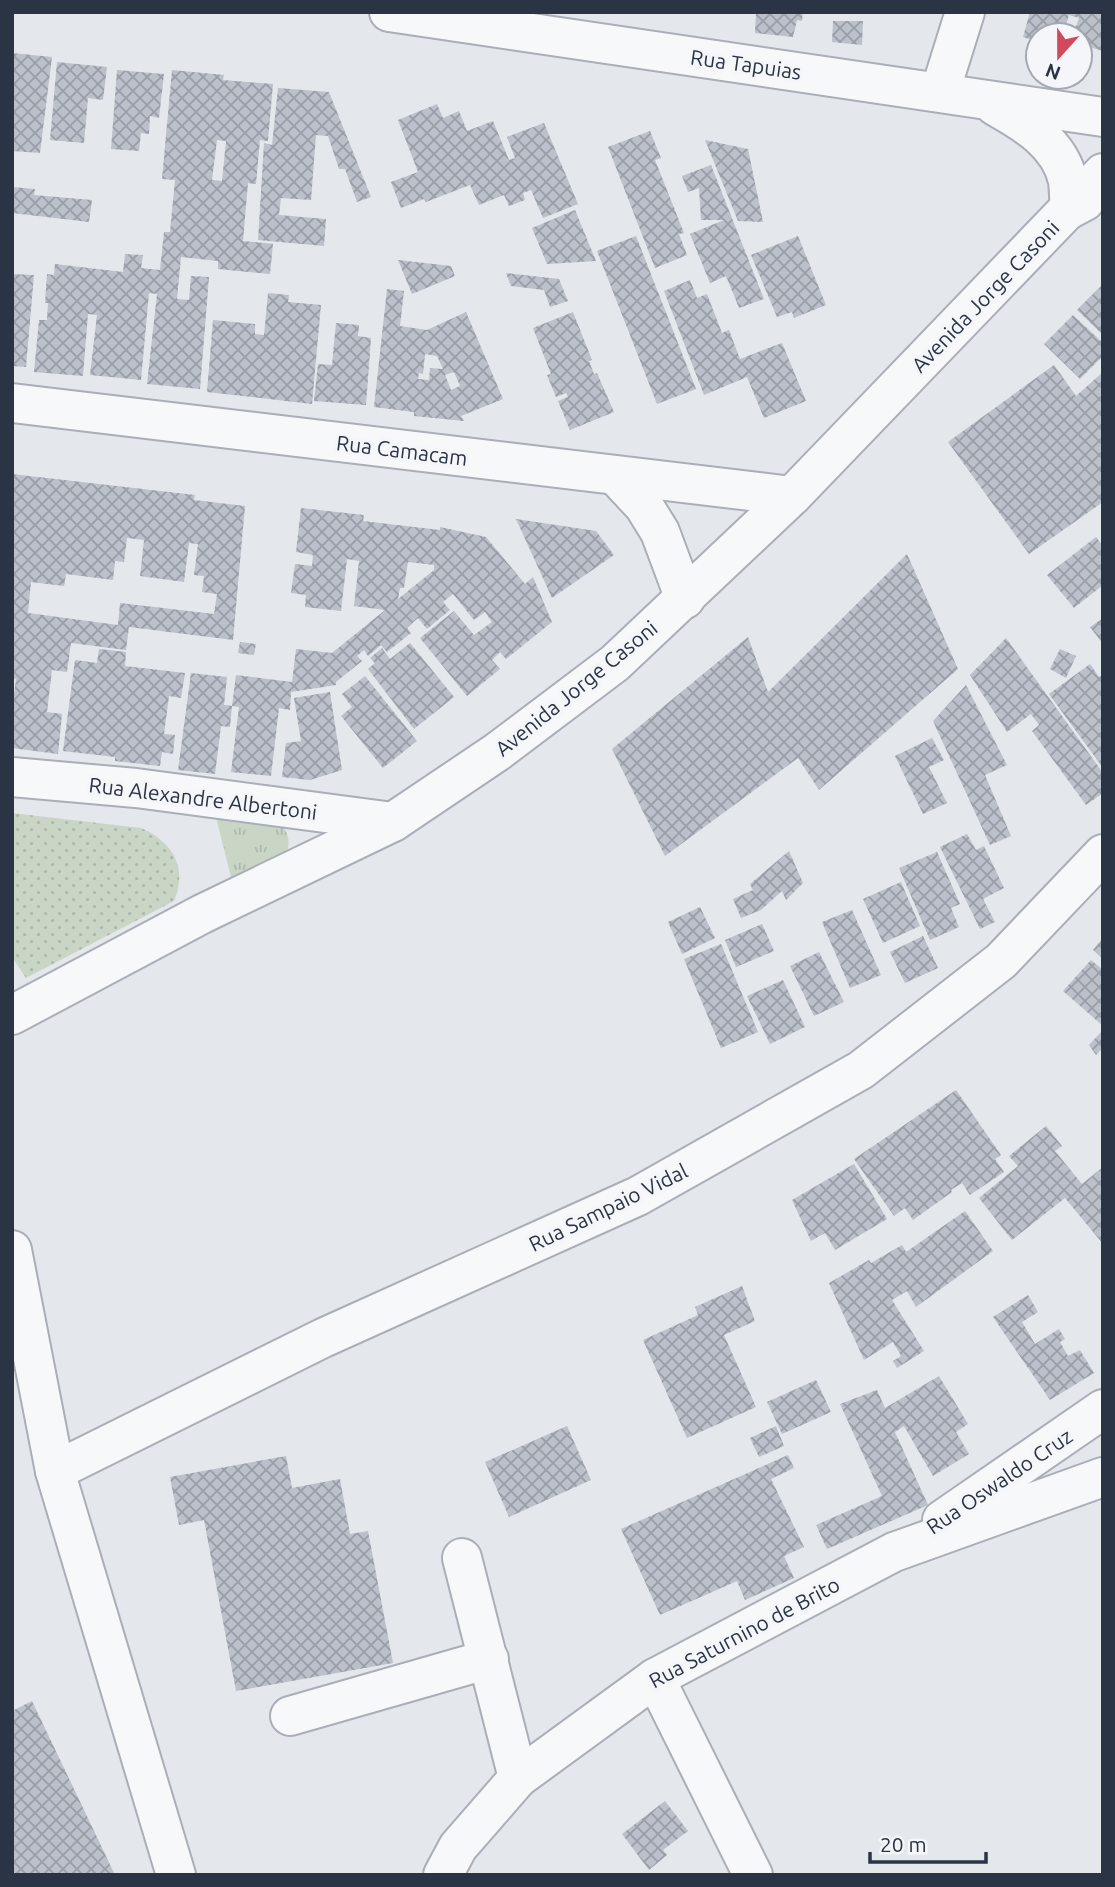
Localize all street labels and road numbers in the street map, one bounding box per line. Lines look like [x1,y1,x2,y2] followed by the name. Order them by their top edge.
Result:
[689,44,803,84] street label: Rua Tapuias
[906,215,1064,377] street label: Avenida Jorge Casoni
[335,430,469,470] street label: Rua Camacam
[490,615,662,761] street label: Avenida Jorge Casoni
[87,772,319,824] street label: Rua Alexandre Albertoni
[525,1158,691,1256] street label: Rua Sampaio Vidal
[922,1423,1076,1539] street label: Rua Oswaldo Cruz
[645,1572,843,1692] street label: Rua Saturnino de Brito

